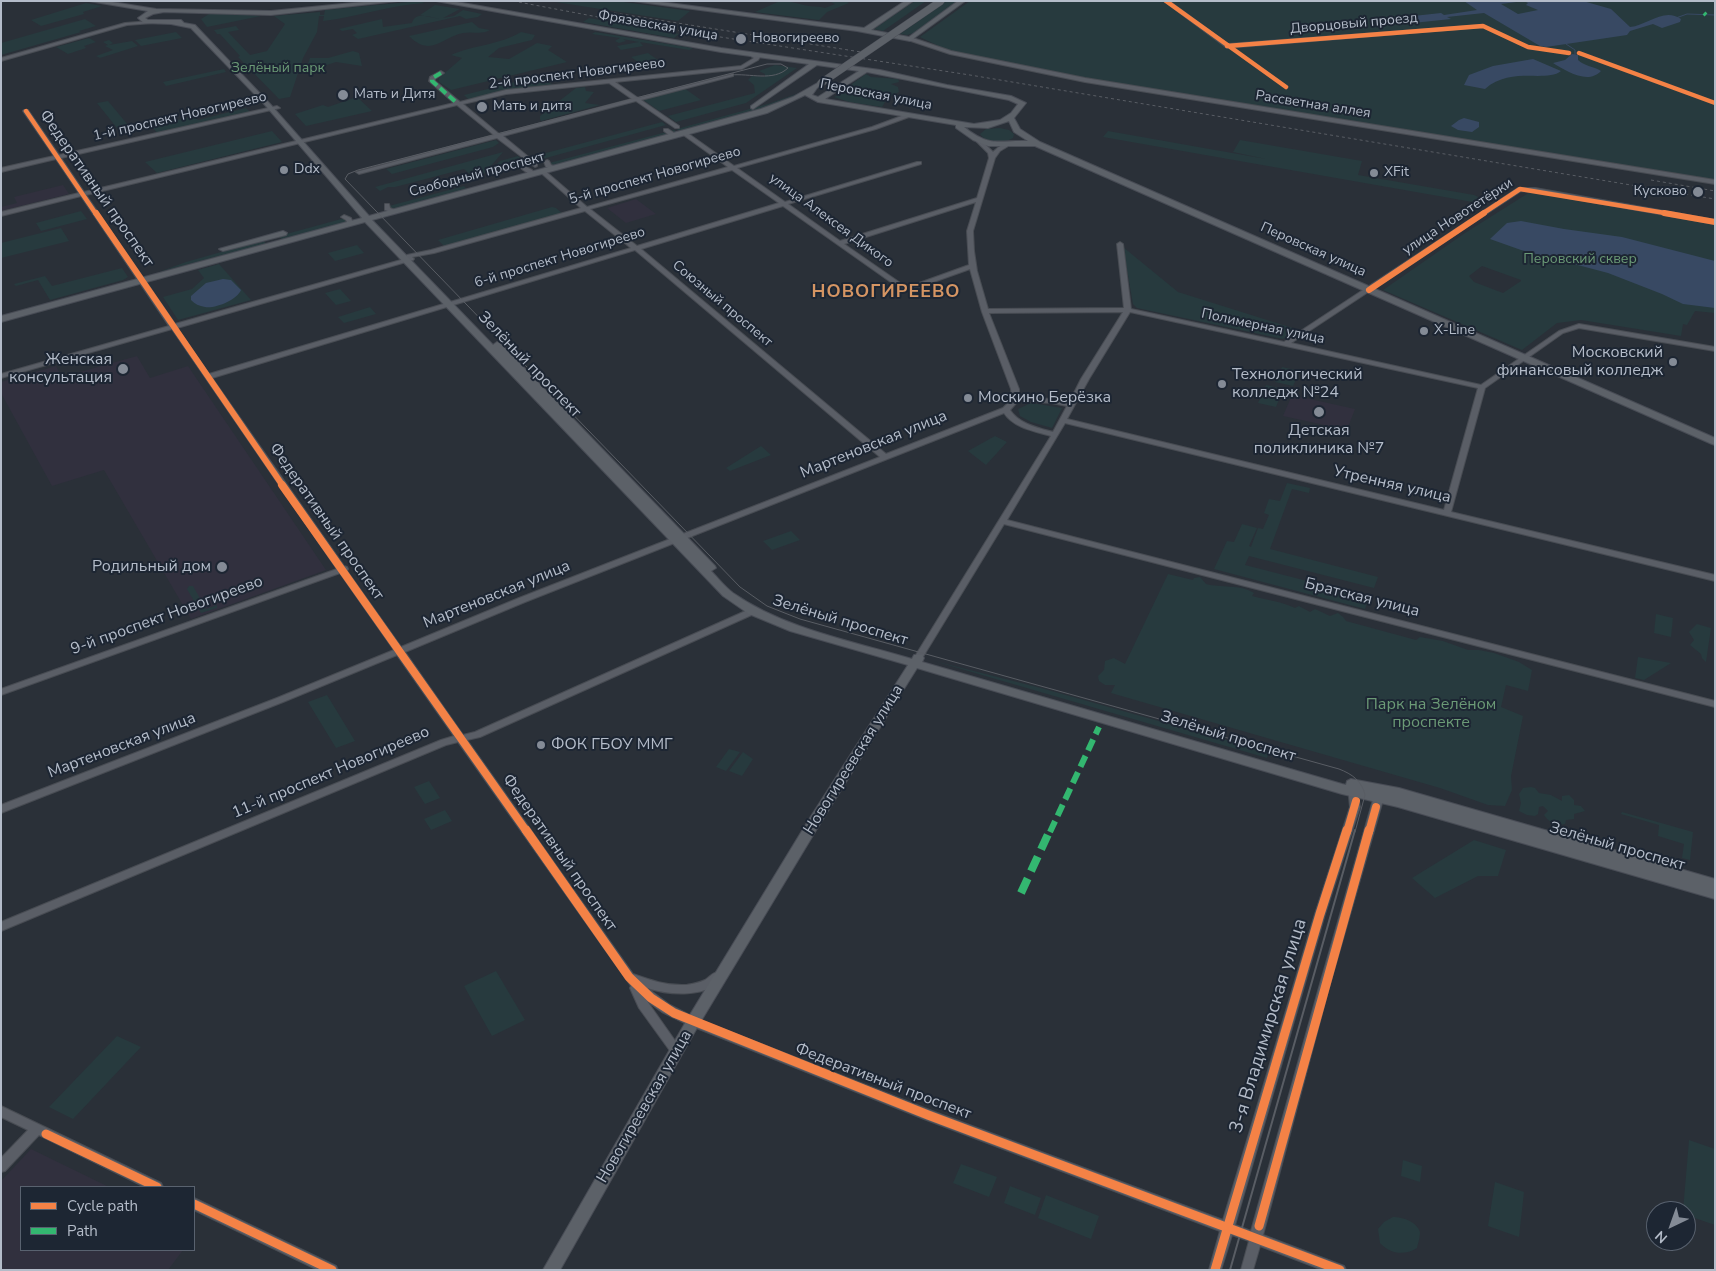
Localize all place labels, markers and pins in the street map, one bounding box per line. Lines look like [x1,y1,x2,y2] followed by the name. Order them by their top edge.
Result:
[752,31,839,47] place label: Новогиреево
[734,32,748,46] marker: Новогиреево
[354,87,435,103] place label: Мать и Дитя
[336,88,350,102] marker: Мать и Дитя
[493,99,572,115] place label: Мать и дитя
[475,100,489,114] marker: Мать и дитя
[294,162,320,178] place label: Ddx
[278,164,290,176] marker: Ddx
[1384,165,1409,181] place label: XFit
[1368,167,1380,179] marker: XFit
[1634,184,1687,200] place label: Кусково
[1691,185,1705,199] marker: Кусково
[1434,323,1475,339] place label: X-Line
[1418,325,1430,337] marker: X-Line
[1497,343,1663,381] place label: Московский финансовый колледж
[9,350,112,388] place label: Женская консультация
[1667,356,1679,368] marker: Московский финансовый колледж
[116,362,130,376] marker: Женская консультация
[1232,365,1362,403] place label: Технологический колледж №24
[1216,378,1228,390] marker: Технологический колледж №24
[978,388,1111,408] place label: Москино Берёзка
[962,392,974,404] marker: Москино Берёзка
[1312,405,1326,419] marker: Детская поликлиника №7
[1254,421,1384,459] place label: Детская поликлиника №7
[92,557,211,577] place label: Родильный дом
[215,560,229,574] marker: Родильный дом
[551,735,673,755] place label: ФОК ГБОУ ММГ
[535,739,547,751] marker: ФОК ГБОУ ММГ

